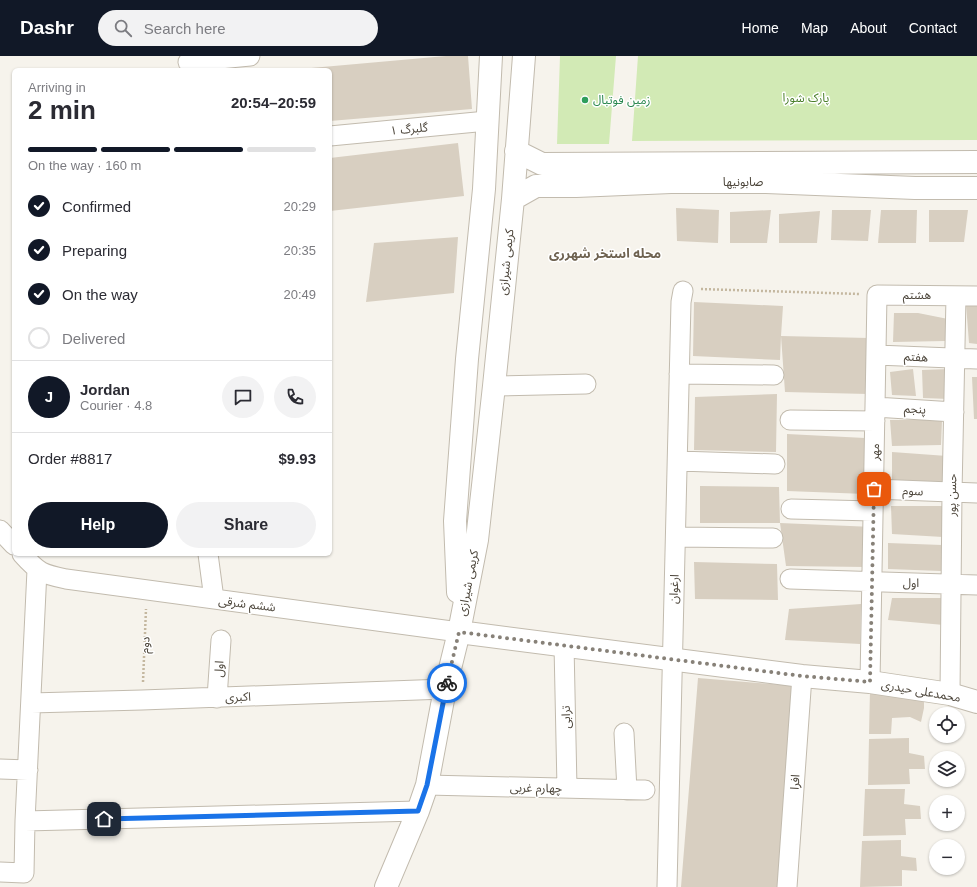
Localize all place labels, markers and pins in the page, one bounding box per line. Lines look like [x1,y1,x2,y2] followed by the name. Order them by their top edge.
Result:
[593,93,650,107] place label: زمین فوتبال
[580,95,590,105] marker: زمین فوتبال
[857,472,891,506] pin
[87,802,121,836] pin

